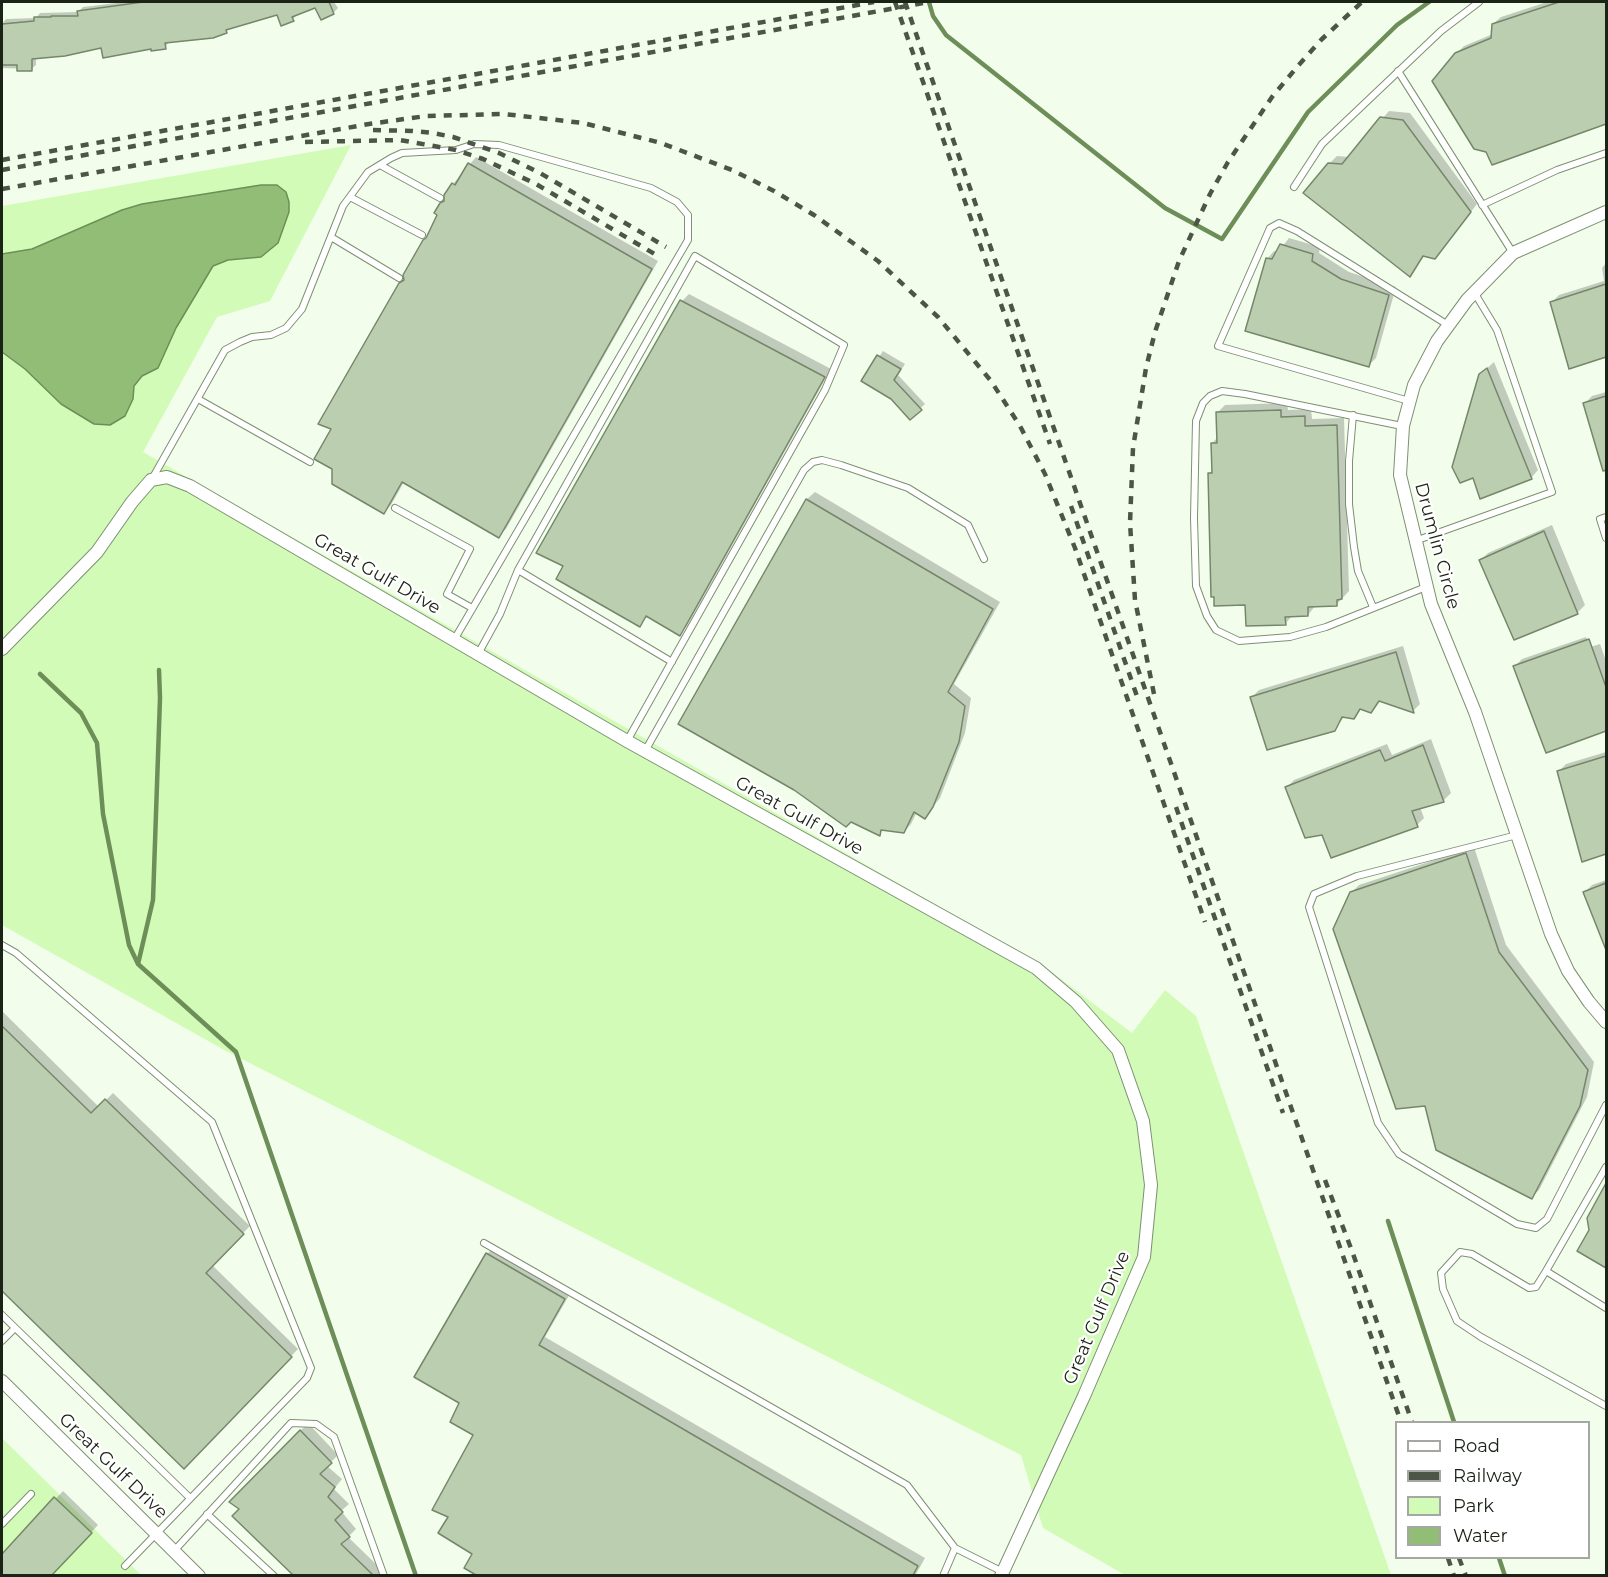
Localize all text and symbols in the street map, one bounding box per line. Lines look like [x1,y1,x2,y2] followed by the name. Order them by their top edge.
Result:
[1410,480,1464,612] street label: Drumlin Circle
[310,529,444,619] street label: Great Gulf Drive
[731,772,867,860] street label: Great Gulf Drive
[1059,1248,1135,1388] street label: Great Gulf Drive
[54,1409,172,1523] street label: Great Gulf Drive
[1395,1421,1590,1559] legend
[1453,1435,1500,1457] text: Road
[1453,1465,1522,1487] text: Railway
[1453,1495,1494,1517] text: Park
[1453,1525,1508,1547] text: Water

